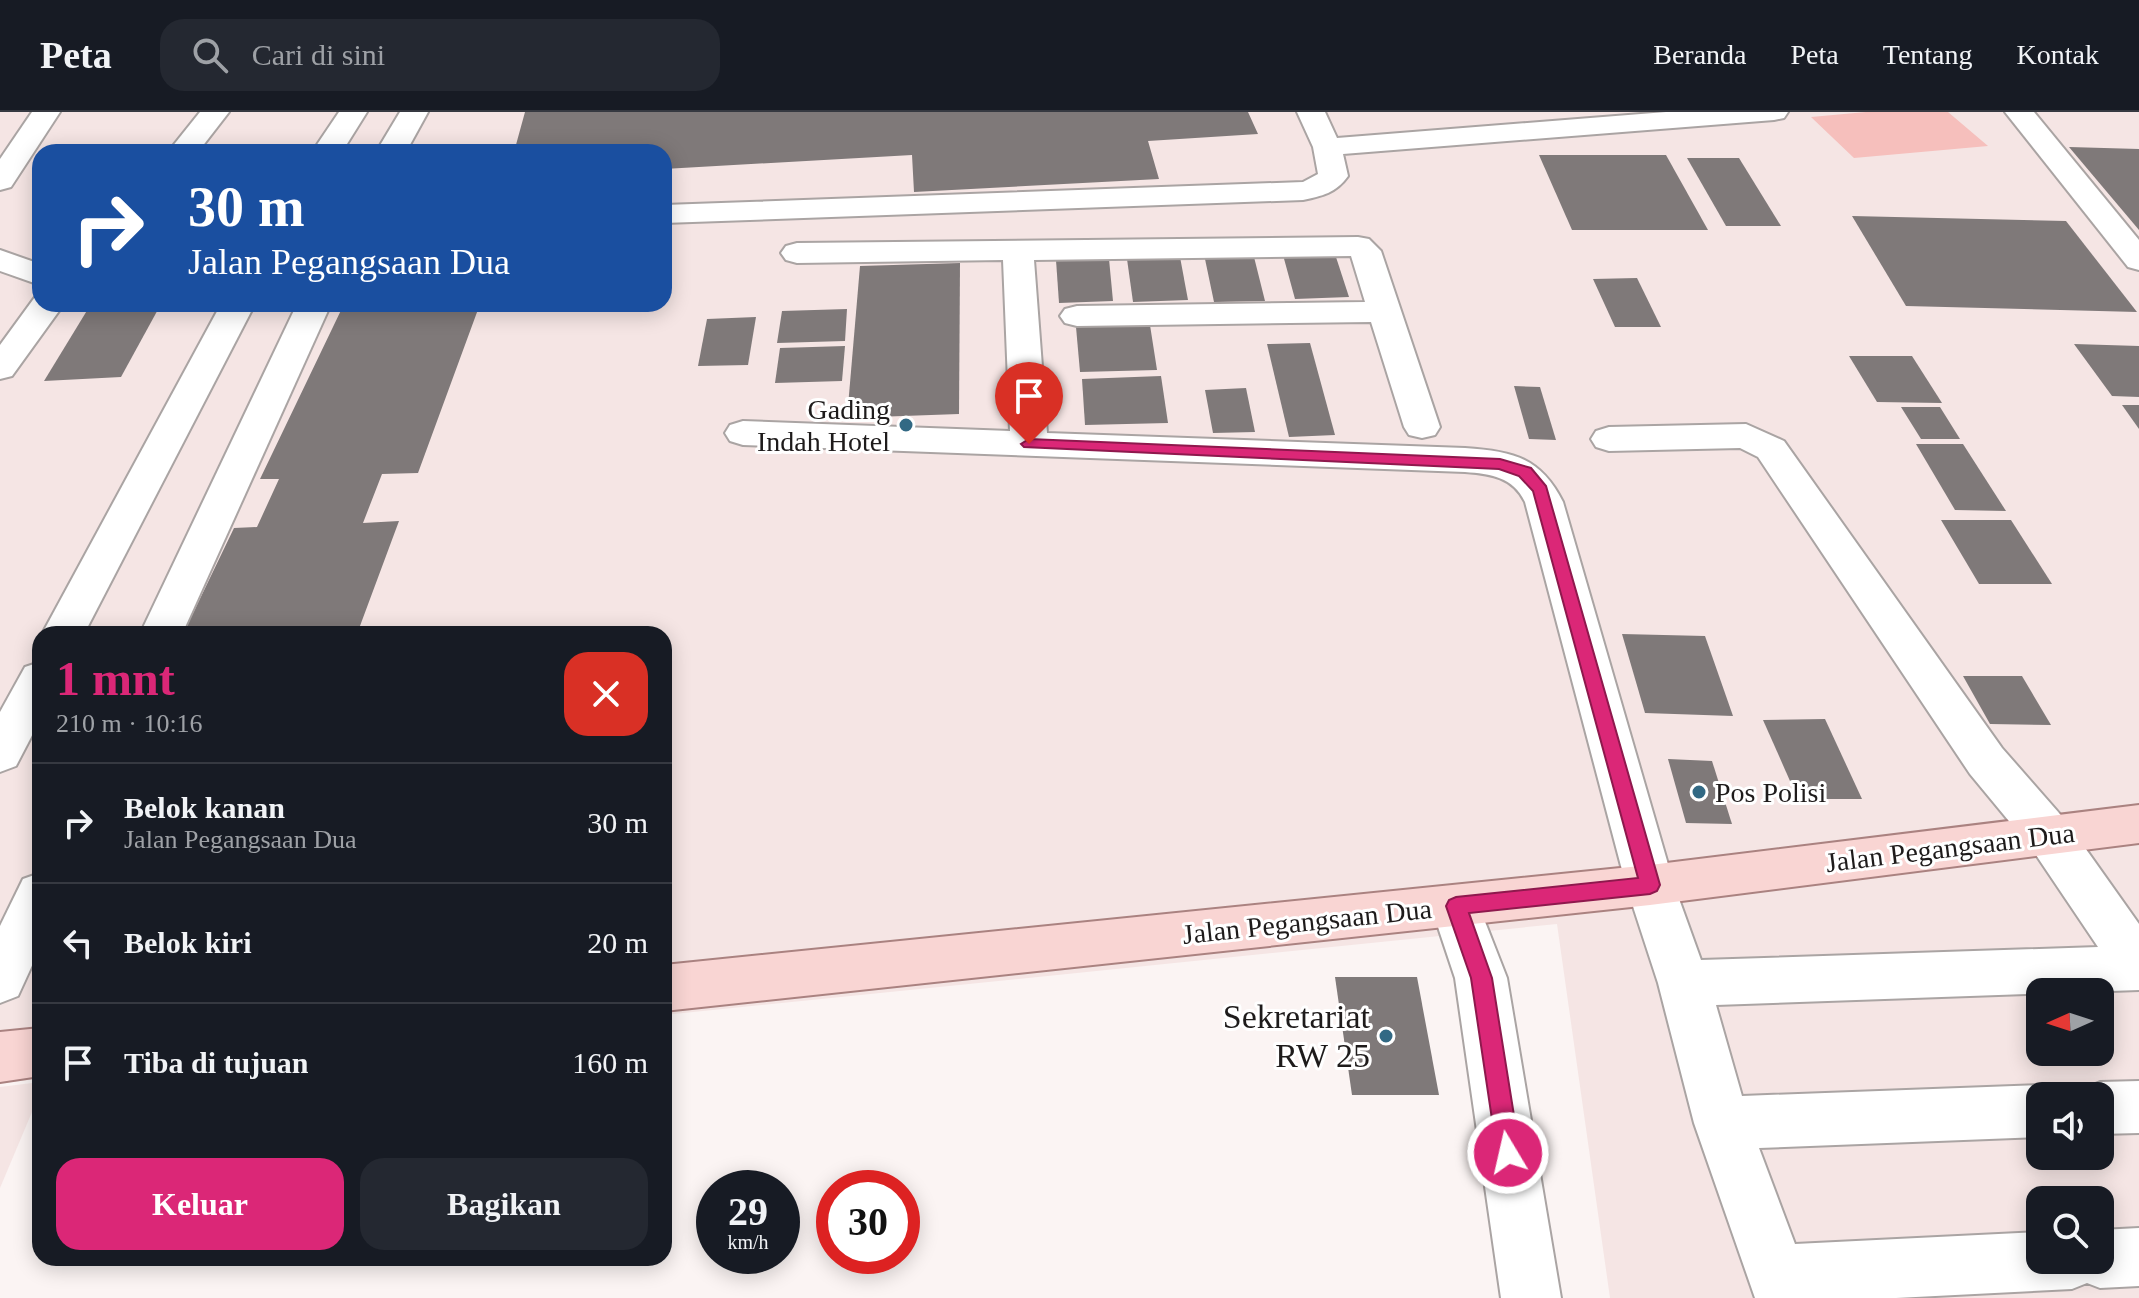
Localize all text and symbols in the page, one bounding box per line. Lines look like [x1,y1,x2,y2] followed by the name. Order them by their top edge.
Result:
[160,19,720,91] search box
[188,33,232,77] icon: search
[40,34,112,76] text: Peta
[252,38,385,71] text: Cari di sini
[1653,39,1747,70] text: Beranda
[1791,39,1839,70] text: Peta
[1883,39,1973,70] text: Tentang
[2017,39,2099,70] text: Kontak
[56,176,160,280] icon: right
[188,176,305,238] text: 30 m
[188,242,510,282] text: Jalan Pegangsaan Dua
[995,362,1063,444] pin
[1007,374,1051,418] icon: arrive
[757,394,890,457] place label: Gading Indah Hotel
[897,416,915,434] marker: Gading Indah Hotel
[56,652,175,705] text: 1 mnt
[564,652,648,736] button: close
[56,709,203,738] text: 210 m · 10:16
[1715,777,1826,808] place label: Pos Polisi
[1690,783,1708,801] marker: Pos Polisi
[124,791,285,824] text: Belok kanan
[56,801,100,845] icon: right
[587,806,648,839] text: 30 m
[1824,817,2077,878] street label: Jalan Pegangsaan Dua
[124,825,356,854] text: Jalan Pegangsaan Dua
[1181,893,1434,950] street label: Jalan Pegangsaan Dua
[56,921,100,965] icon: left
[124,926,252,959] text: Belok kiri
[587,926,648,959] text: 20 m
[2026,978,2114,1066] north arrow
[2026,978,2114,1274] map controls
[1223,998,1371,1074] place label: Sekretariat RW 25
[1377,1027,1395,1045] marker: Sekretariat RW 25
[56,1041,100,1085] icon: arrive
[124,1046,309,1079] text: Tiba di tujuan
[572,1046,648,1079] text: 160 m
[2026,1082,2114,1170] button: sound
[1466,1111,1550,1195] position arrow
[56,1158,344,1250] button: Keluar
[360,1158,648,1250] button: Bagikan
[816,1170,920,1274] speed limit sign: 30
[2026,1186,2114,1274] button: search
[728,1189,768,1234] text: 29
[727,1231,769,1253] text: km/h

